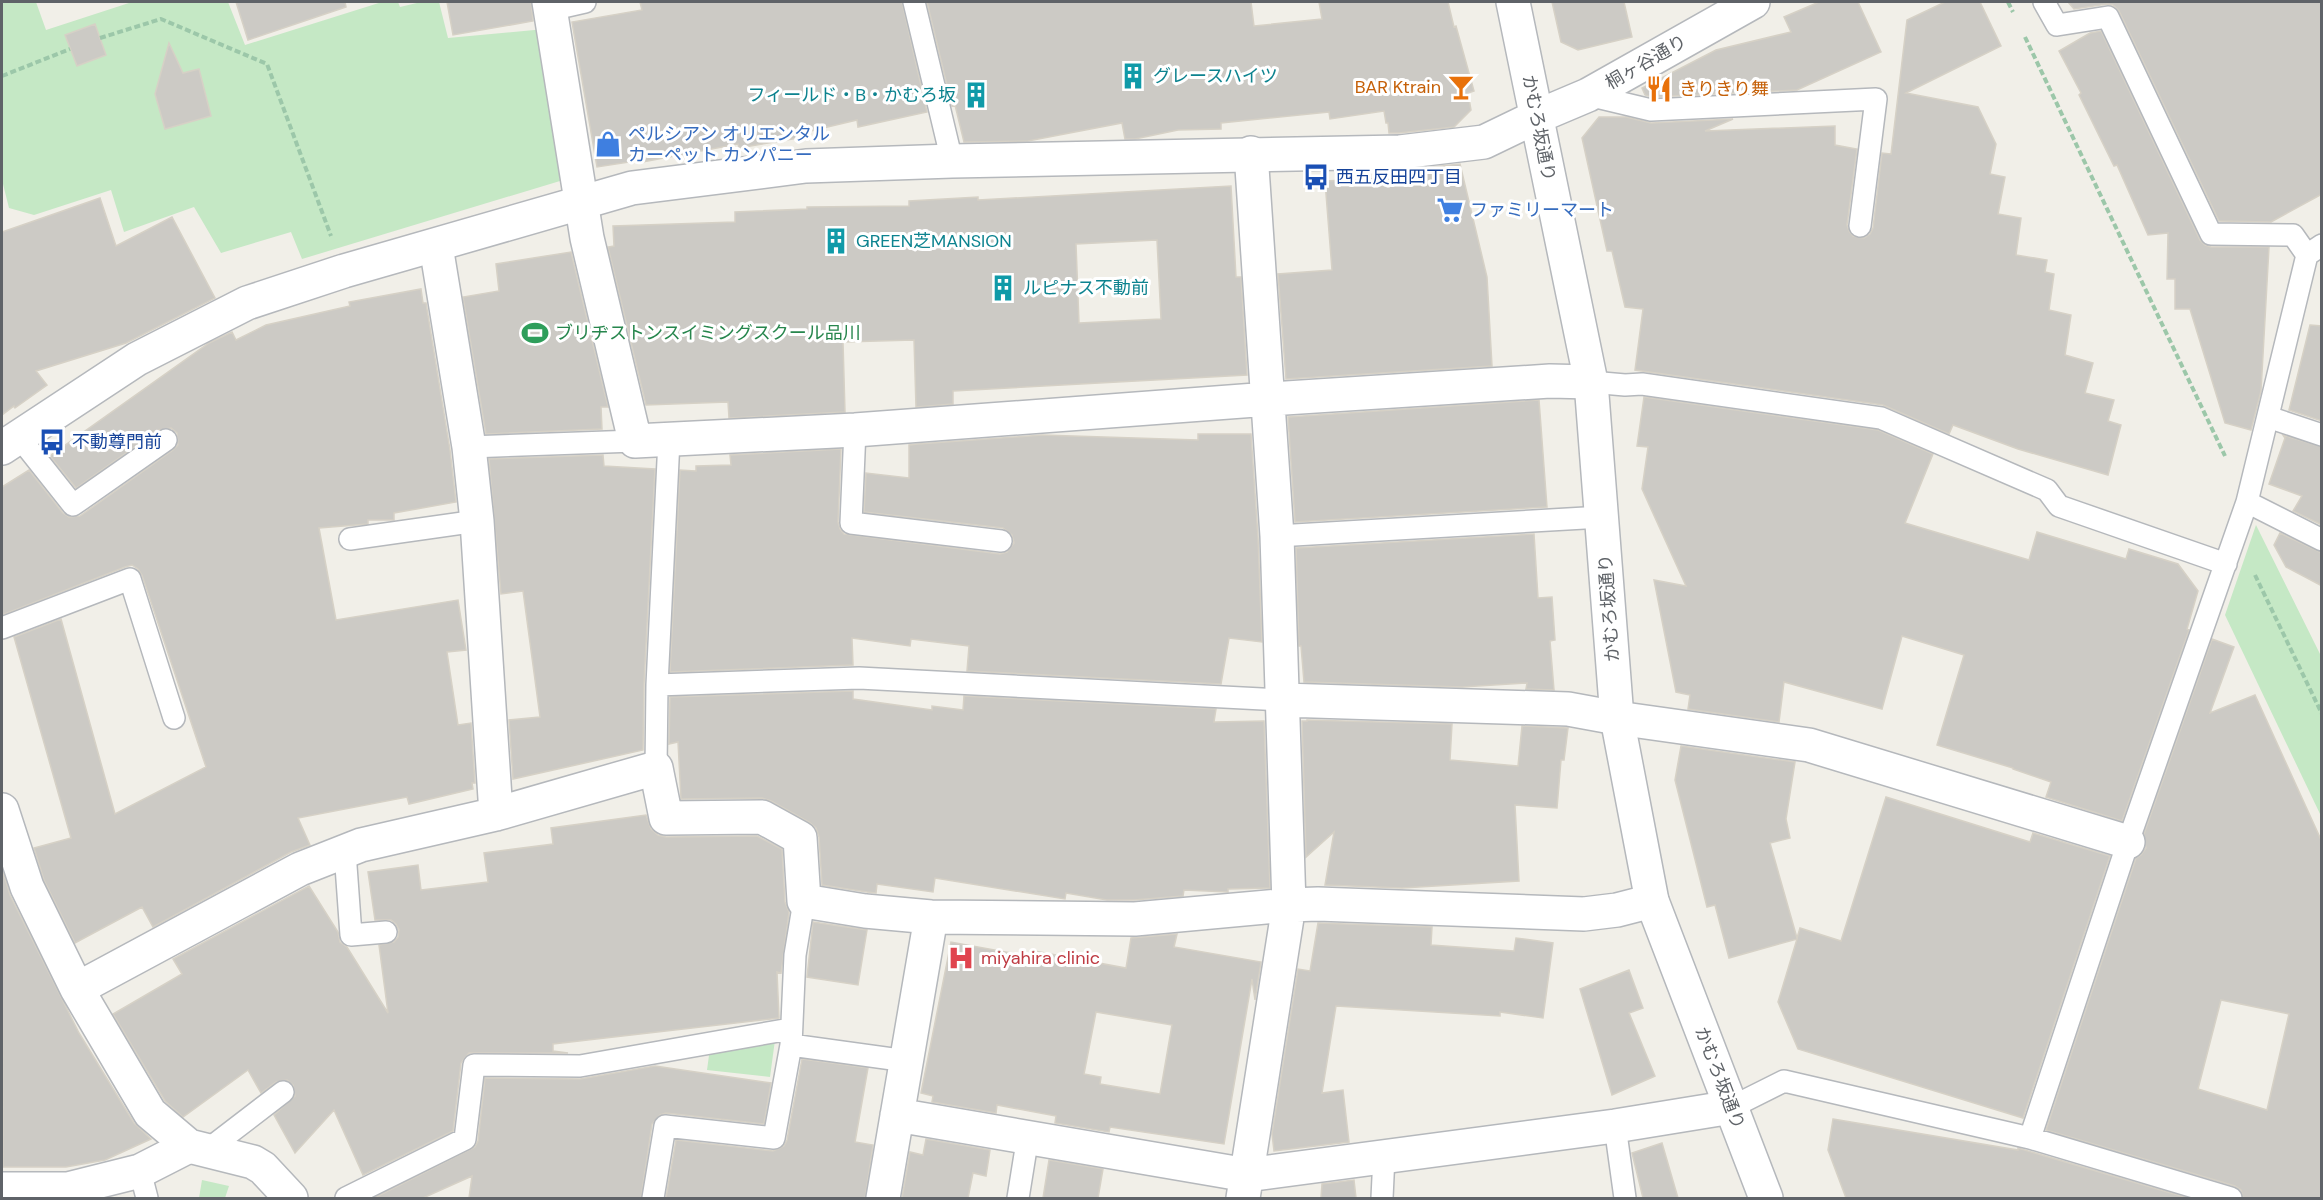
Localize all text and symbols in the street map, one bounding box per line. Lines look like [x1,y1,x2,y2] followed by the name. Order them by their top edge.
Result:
[1601,29,1691,95] street label: 桐ヶ谷通り
[1118,61,1148,91] building icon: グレースハイツ
[1153,64,1278,88] place label: グレースハイツ
[1446,72,1476,102] bar icon: BAR Ktrain
[1517,73,1561,183] street label: かむろ坂通り
[1644,74,1674,104] restaurant icon: きりきり舞
[1355,75,1441,99] place label: BAR Ktrain
[1679,77,1769,101] place label: きりきり舞
[961,80,991,110] building icon: フィールド・B・かむろ坂
[748,83,956,107] place label: フィールド・B・かむろ坂
[628,122,830,167] place label: ペルシアン オリエンタル カーペット カンパニー
[593,129,623,159] shop icon: ペルシアン オリエンタル カーペット カンパニー
[1301,162,1331,192] bus stop icon: 西五反田四丁目
[1336,165,1462,189] place label: 西五反田四丁目
[1435,195,1465,225] supermarket icon: ファミリーマート
[1470,198,1614,222] place label: ファミリーマート
[821,226,851,256] building icon: GREEN芝MANSION
[856,229,1012,253] place label: GREEN芝MANSION
[988,273,1018,303] building icon: ルピナス不動前
[1023,276,1149,300] place label: ルピナス不動前
[520,318,550,348] sports icon: ブリヂストンスイミングスクール品川
[555,321,861,345] place label: ブリヂストンスイミングスクール品川
[37,427,67,457] bus stop icon: 不動尊門前
[72,430,162,454] place label: 不動尊門前
[1593,553,1625,663] street label: かむろ坂通り
[946,943,976,973] hospital icon: miyahira clinic
[981,946,1100,970] place label: miyahira clinic
[1689,1023,1751,1133] street label: かむろ坂通り

